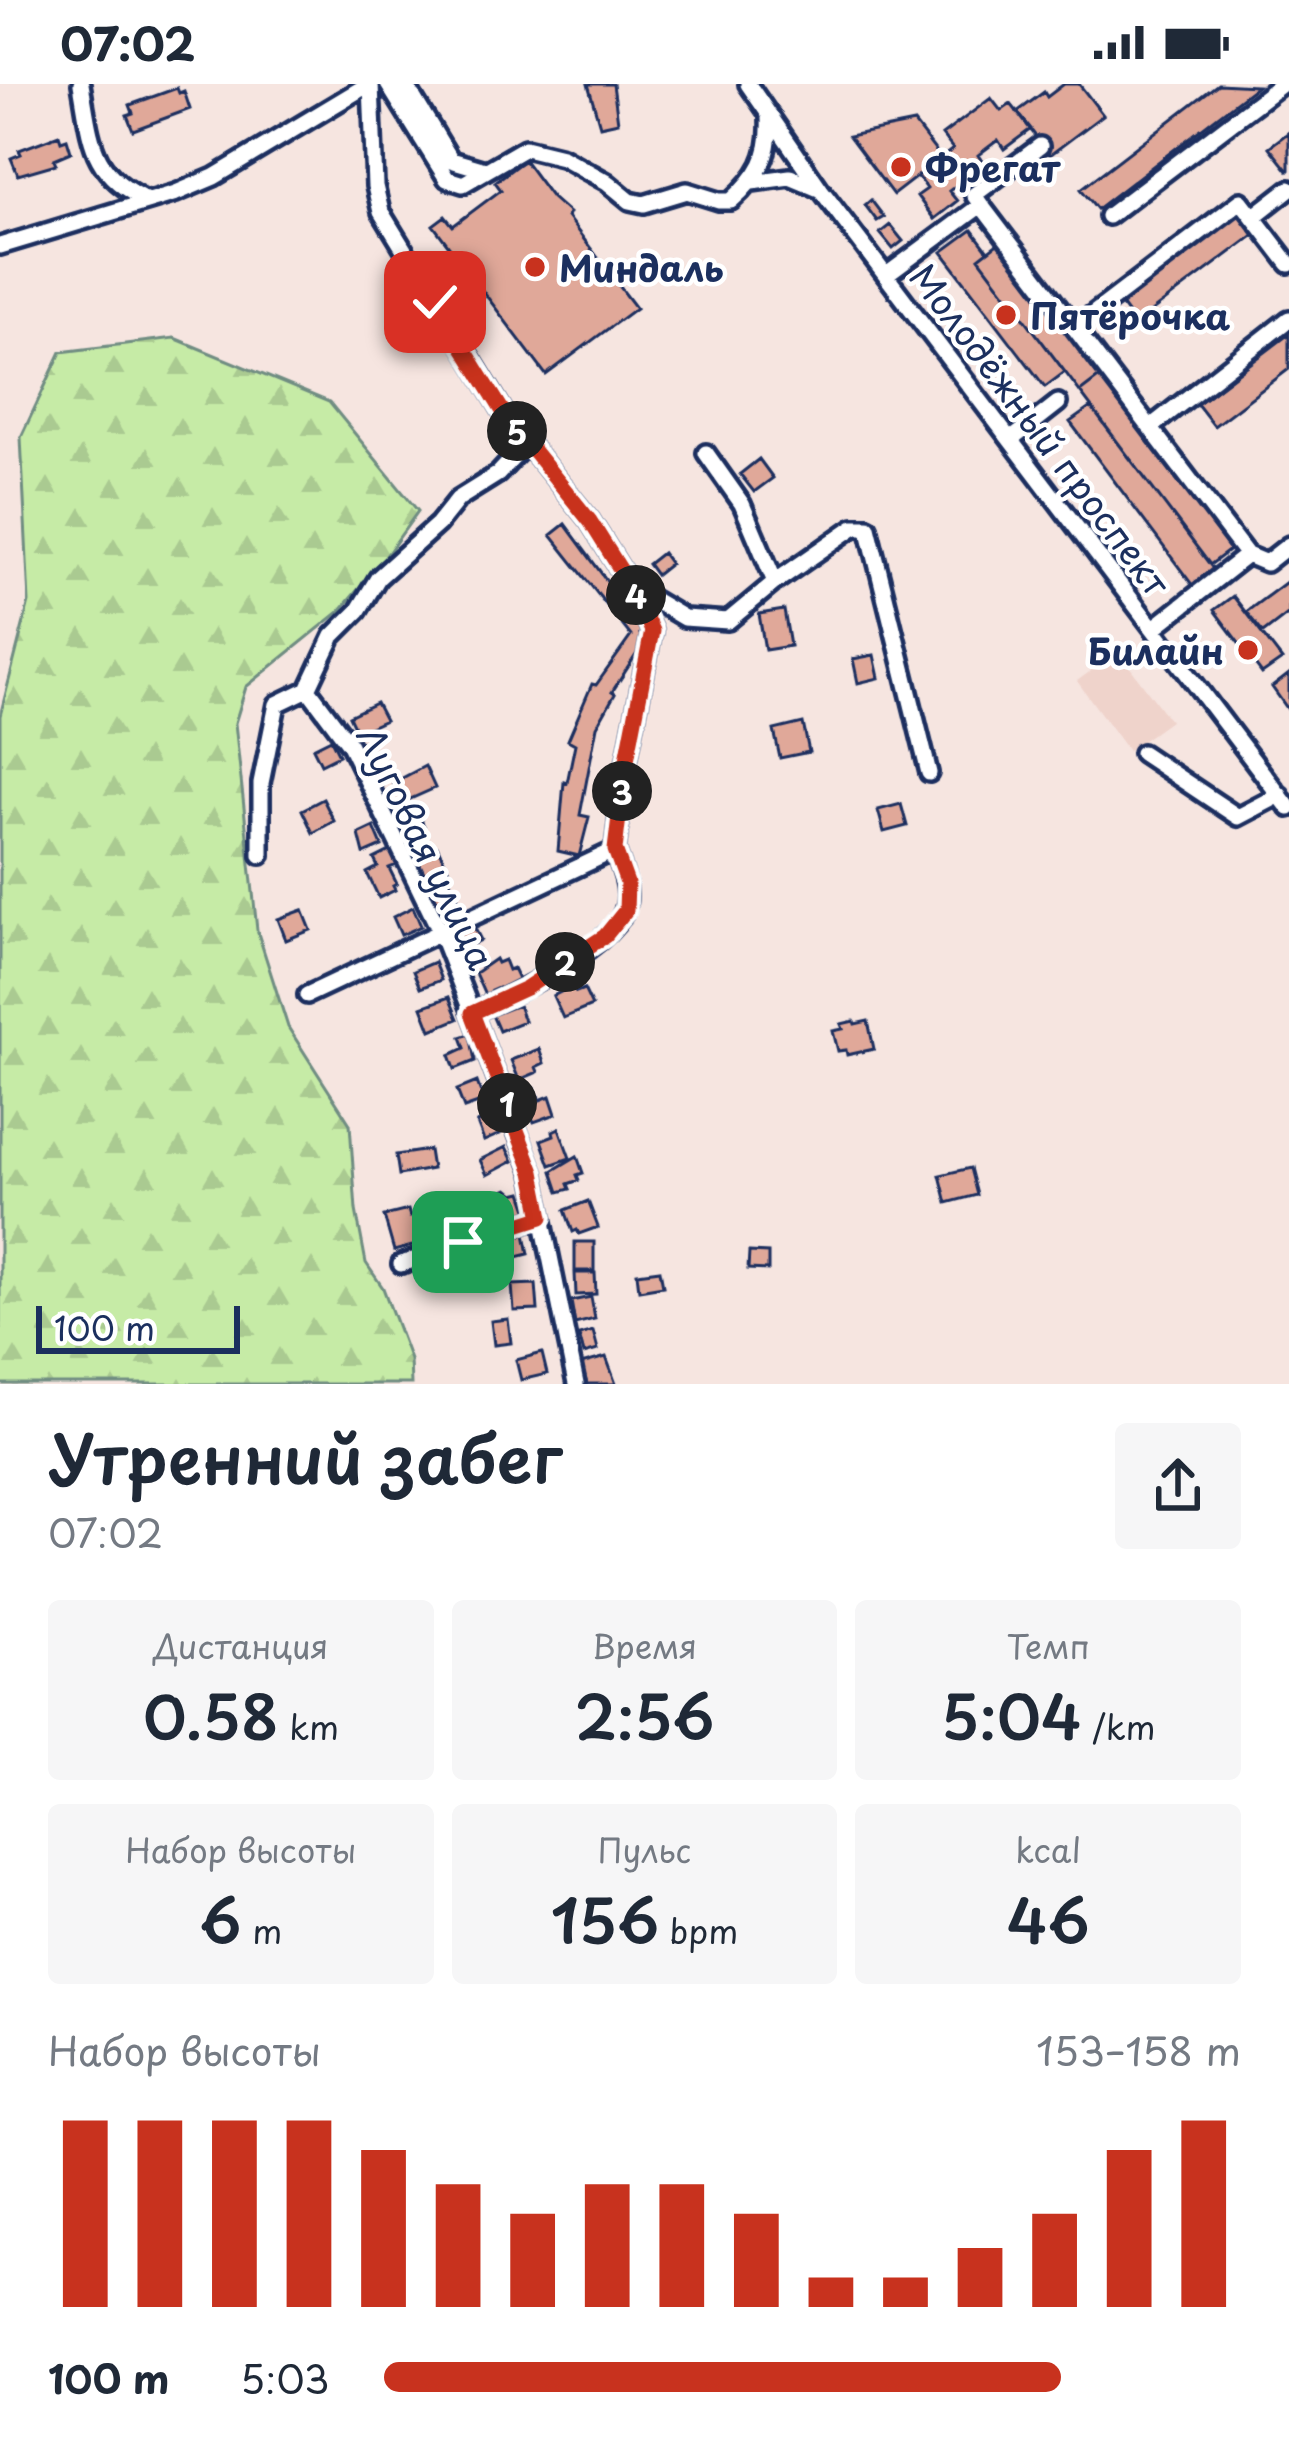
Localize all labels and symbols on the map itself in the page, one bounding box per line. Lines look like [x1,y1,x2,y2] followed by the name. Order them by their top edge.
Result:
[925,140,1061,194] place label: Фрегат
[888,154,914,180] marker: Фрегат
[559,240,724,294] place label: Миндаль
[384,251,486,353] pin
[898,251,1184,607] street label: Молодёжный проспект
[522,254,548,280] marker: Миндаль
[1030,288,1230,342] place label: Пятёрочка
[993,302,1019,328] marker: Пятёрочка
[487,401,547,461] pin: 5
[606,565,666,625] pin: 4
[1087,623,1224,677] place label: Билайн
[1235,637,1261,663] marker: Билайн
[345,716,509,978] street label: Луговая улица
[592,761,652,821] pin: 3
[535,932,595,992] pin: 2
[477,1073,537,1133] pin: 1
[412,1191,514,1293] pin
[36,1300,240,1353] scale bar

